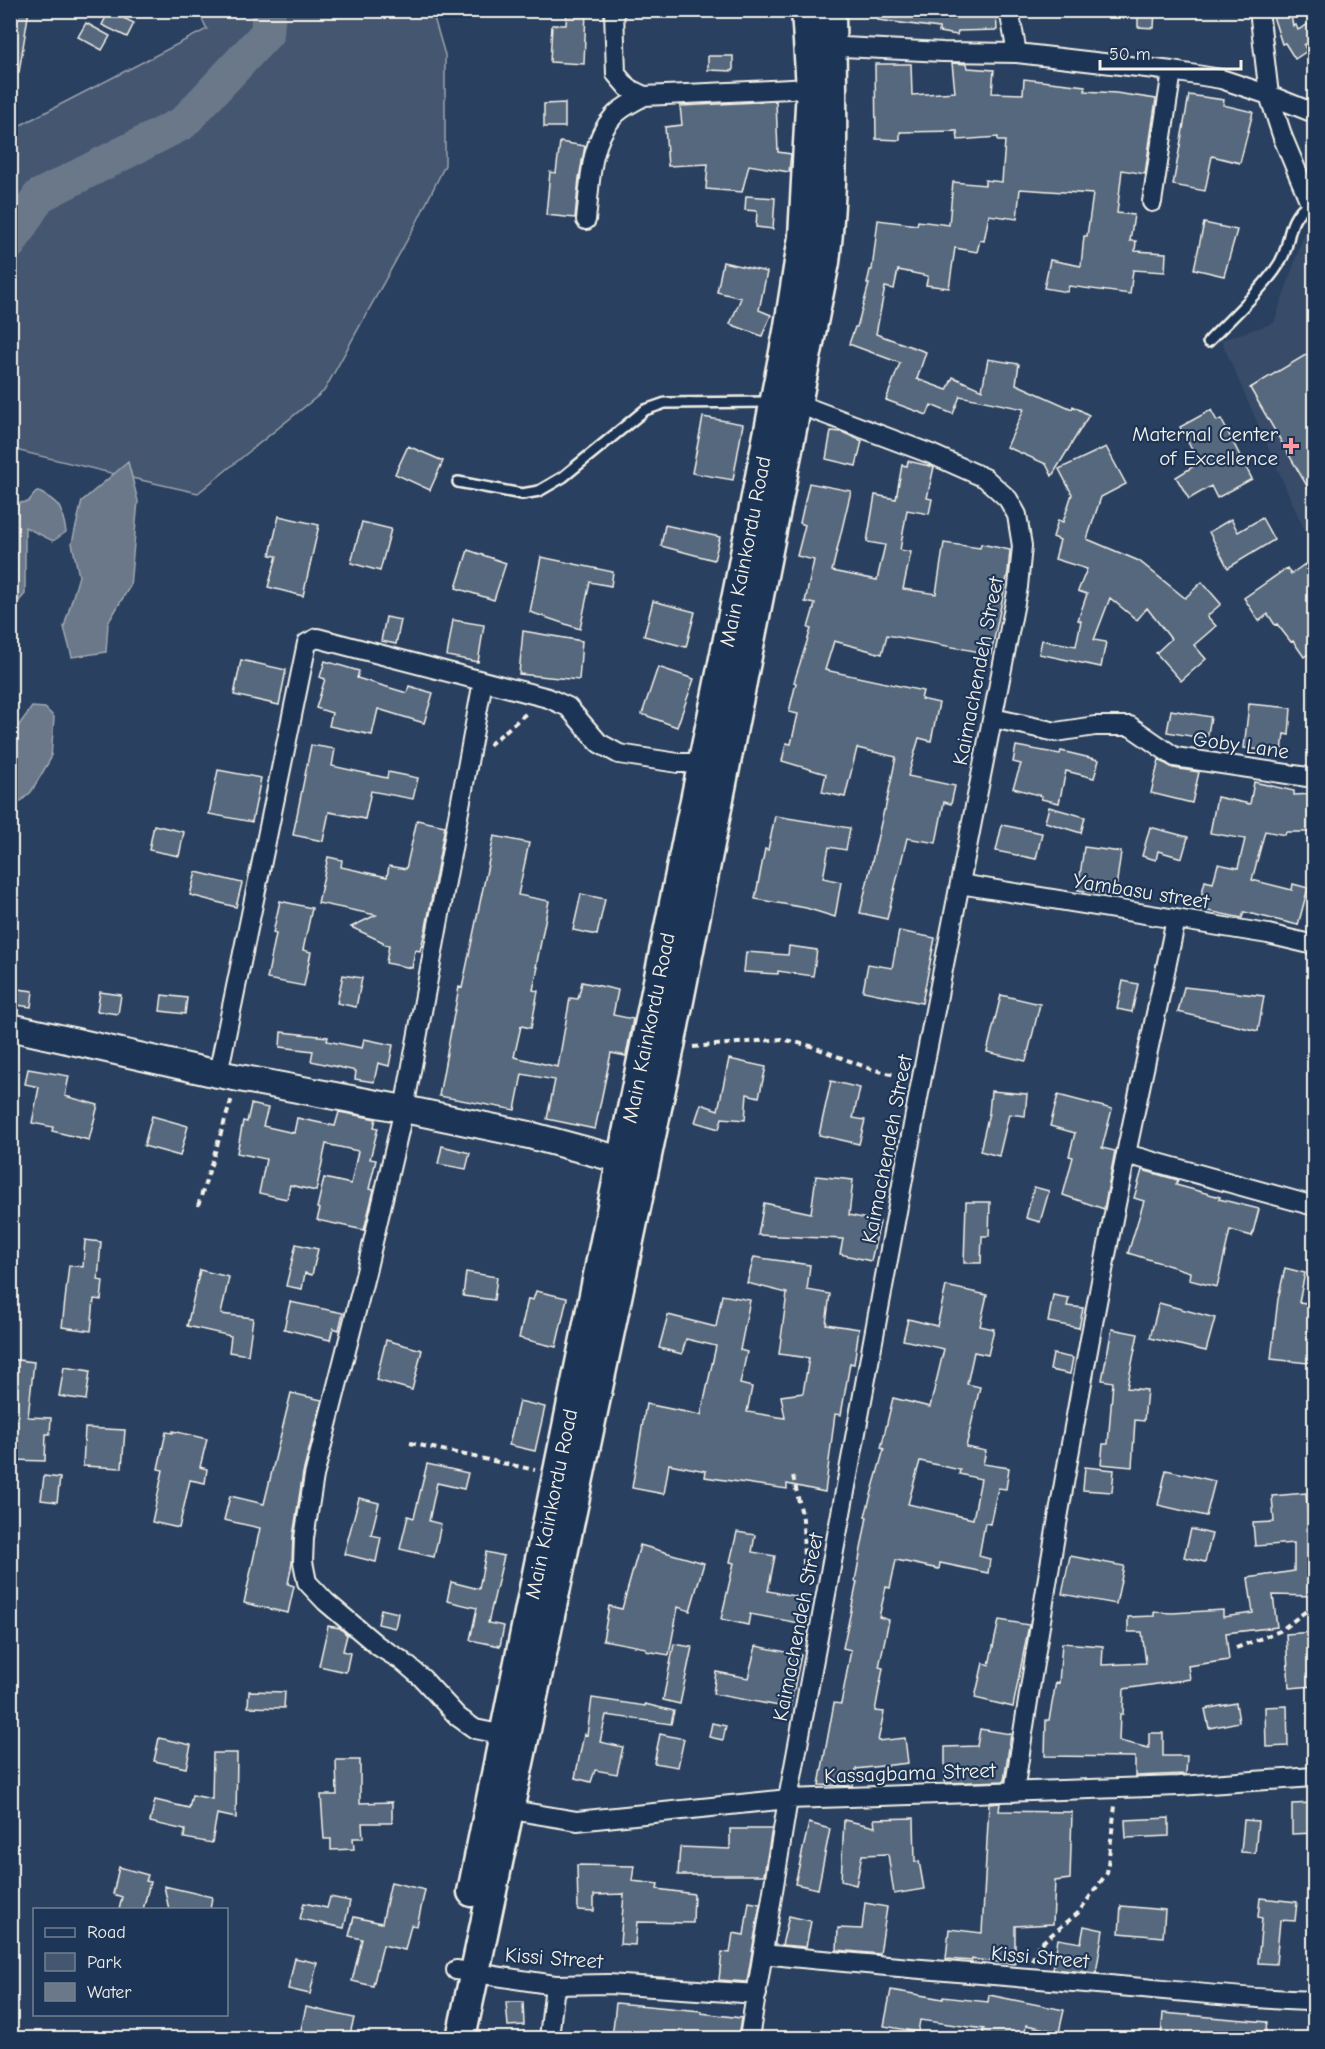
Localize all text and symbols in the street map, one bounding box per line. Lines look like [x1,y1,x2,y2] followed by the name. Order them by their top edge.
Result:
[1100,33,1241,71] scale bar
[1109,44,1151,65] text: 50 m
[1132,422,1279,470] place label: Maternal Center of Excellence
[1282,437,1300,455] marker: Maternal Center of Excellence
[715,454,776,649] street label: Main Kainkordu Road
[948,574,1008,767] street label: Kaimachendeh Street
[1191,726,1291,764] street label: Goby Lane
[1071,868,1212,914] street label: Yambasu street
[617,931,680,1125] street label: Main Kainkordu Road
[857,1052,917,1245] street label: Kaimachendeh Street
[520,1407,582,1601] street label: Main Kainkordu Road
[768,1530,828,1723] street label: Kaimachendeh Street
[824,1758,997,1788] street label: Kassagbama Street
[33,1908,228,2016] legend
[87,1922,126,1943] text: Road
[990,1941,1091,1973] street label: Kissi Street
[504,1943,605,1973] street label: Kissi Street
[87,1952,122,1973] text: Park
[87,1982,132,2003] text: Water

